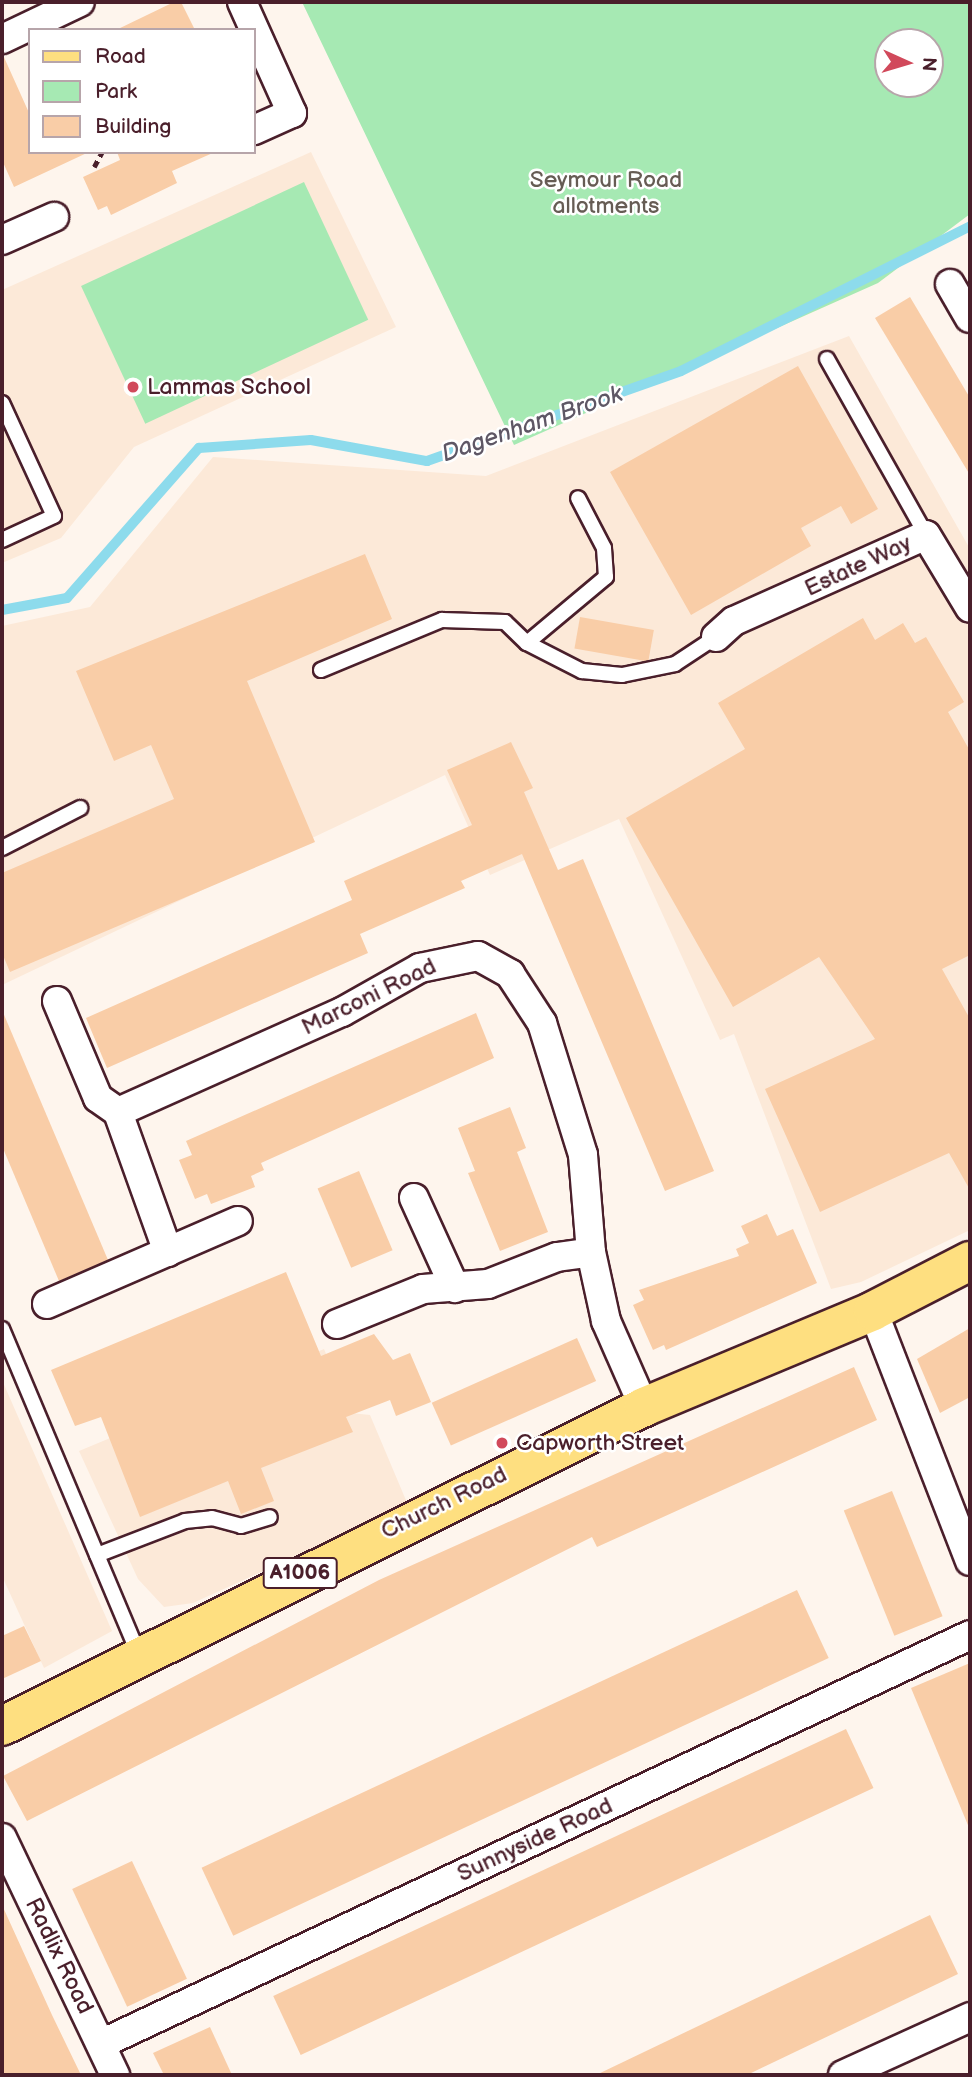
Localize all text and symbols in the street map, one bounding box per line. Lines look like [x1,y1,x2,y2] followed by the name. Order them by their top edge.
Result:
[28,28,256,154] legend
[874,28,944,98] north arrow
[95,44,146,69] text: Road
[916,56,940,72] text: N
[95,79,137,104] text: Park
[95,114,171,139] text: Building
[530,166,682,220] park label: Seymour Road allotments
[147,373,311,401] place label: Lammas School
[125,379,141,395] marker: Lammas School
[438,380,626,468] water label: Dagenham Brook
[800,529,916,603] street label: Estate Way
[297,953,441,1041] street label: Marconi Road
[516,1429,685,1457] place label: Capworth Street
[494,1435,510,1451] marker: Capworth Street
[377,1461,511,1545] street label: Church Road
[262,1556,338,1590] road number: A1006
[453,1792,617,1888] street label: Sunnyside Road
[19,1893,99,2019] street label: Radlix Road

